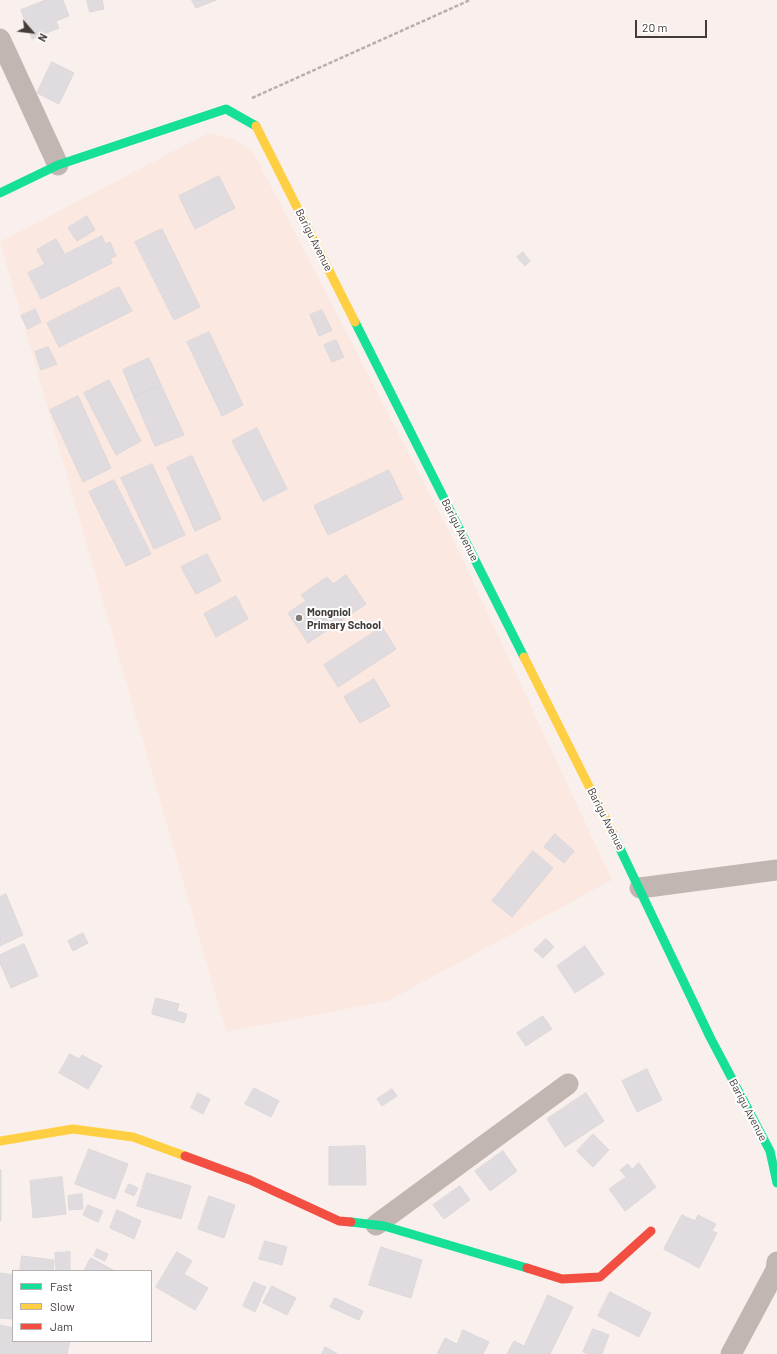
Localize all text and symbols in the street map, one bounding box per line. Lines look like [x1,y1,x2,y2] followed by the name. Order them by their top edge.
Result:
[12,12,52,52] north arrow
[637,12,709,38] scale bar
[642,20,668,34] text: 20 m
[36,32,50,44] text: N
[293,207,335,273] street label: Barigu Avenue
[439,497,481,563] street label: Barigu Avenue
[307,605,381,631] place label: Mongniol Primary School
[294,613,304,623] marker: Mongniol Primary School
[585,786,627,852] street label: Barigu Avenue
[726,1077,770,1143] street label: Barigu Avenue
[12,1270,152,1342] legend
[50,1279,73,1293] text: Fast
[50,1299,75,1313] text: Slow
[50,1319,73,1333] text: Jam

